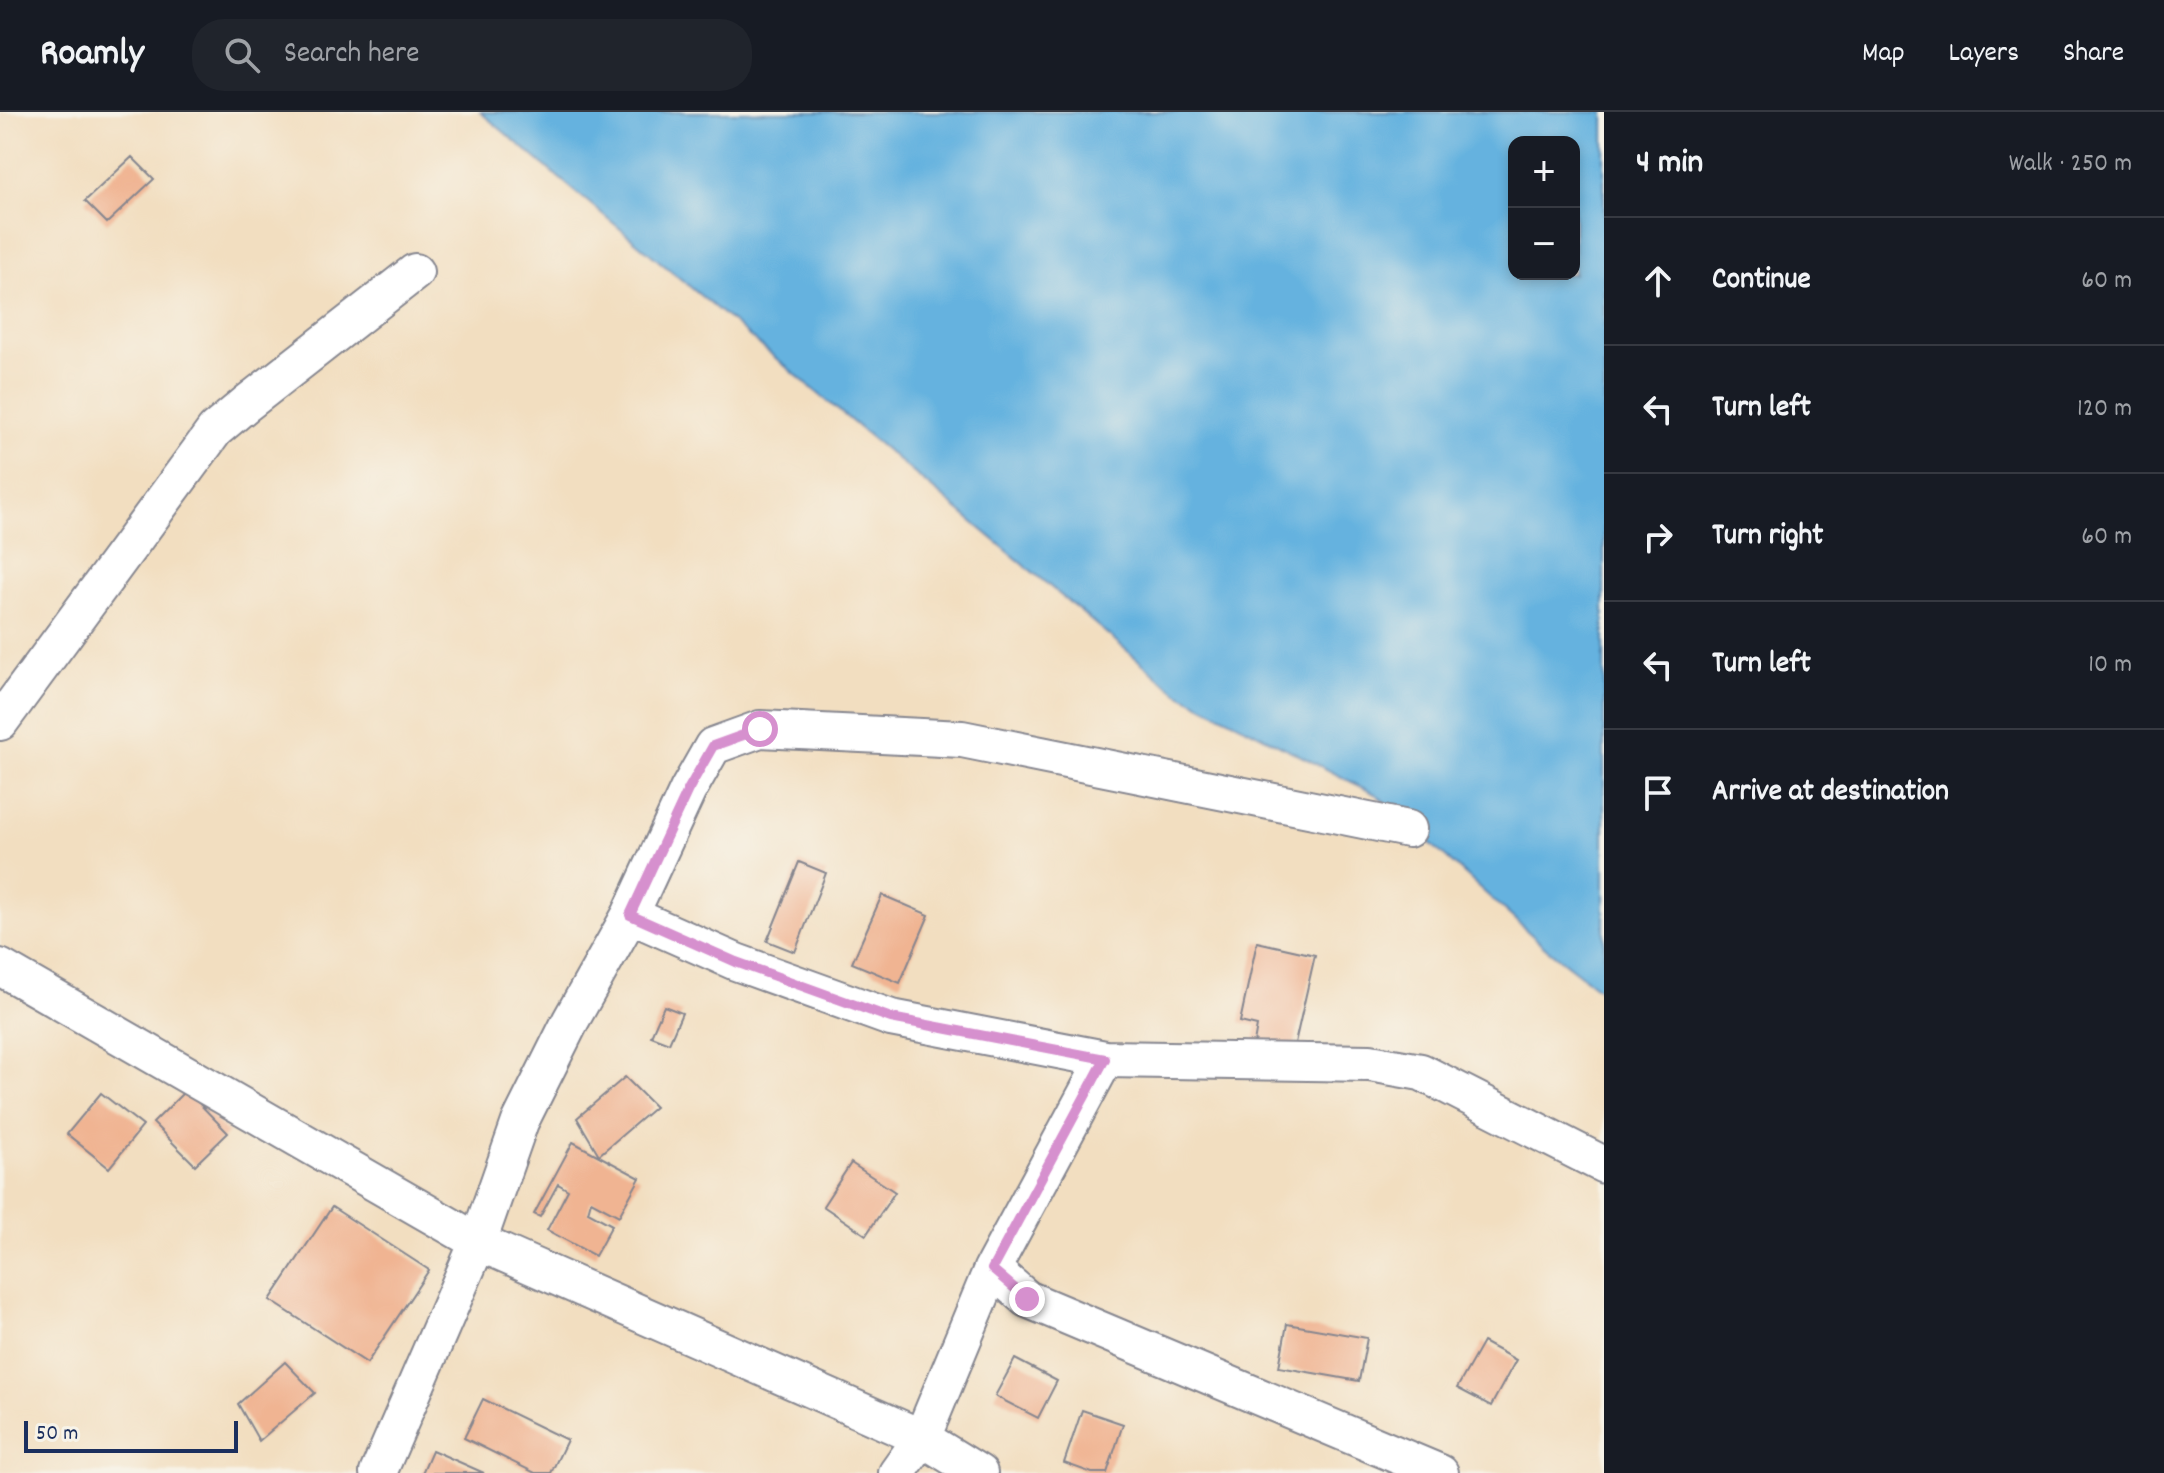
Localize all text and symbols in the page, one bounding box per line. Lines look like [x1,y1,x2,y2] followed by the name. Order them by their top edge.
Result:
[192,19,752,91] search box
[40,28,144,83] text: Roamly
[220,33,264,77] icon: search
[284,34,419,77] text: Search here
[1862,35,1905,75] text: Map
[1949,35,2019,75] text: Layers
[2063,35,2124,75] text: Share
[1508,136,1580,280] map controls
[1508,136,1580,208] button: +
[1636,140,1703,189] text: 4 min
[2009,146,2132,183] text: Walk · 250 m
[1508,208,1580,280] button: −
[1636,259,1680,303] icon: ahead
[1712,260,1811,303] text: Continue
[2081,263,2132,300] text: 60 m
[1636,387,1680,431] icon: left
[1712,388,1811,431] text: Turn left
[2077,391,2132,428] text: 120 m
[1636,515,1680,559] icon: right
[1712,516,1823,559] text: Turn right
[2081,519,2132,556] text: 60 m
[1636,643,1680,687] icon: left
[1712,644,1811,687] text: Turn left
[2088,647,2132,684] text: 10 m
[742,711,778,747] route start
[1636,771,1680,815] icon: arrive
[1712,772,1949,815] text: Arrive at destination
[1009,1281,1045,1317] route end
[24,1417,238,1453] scale bar
[36,1419,78,1450] text: 50 m

